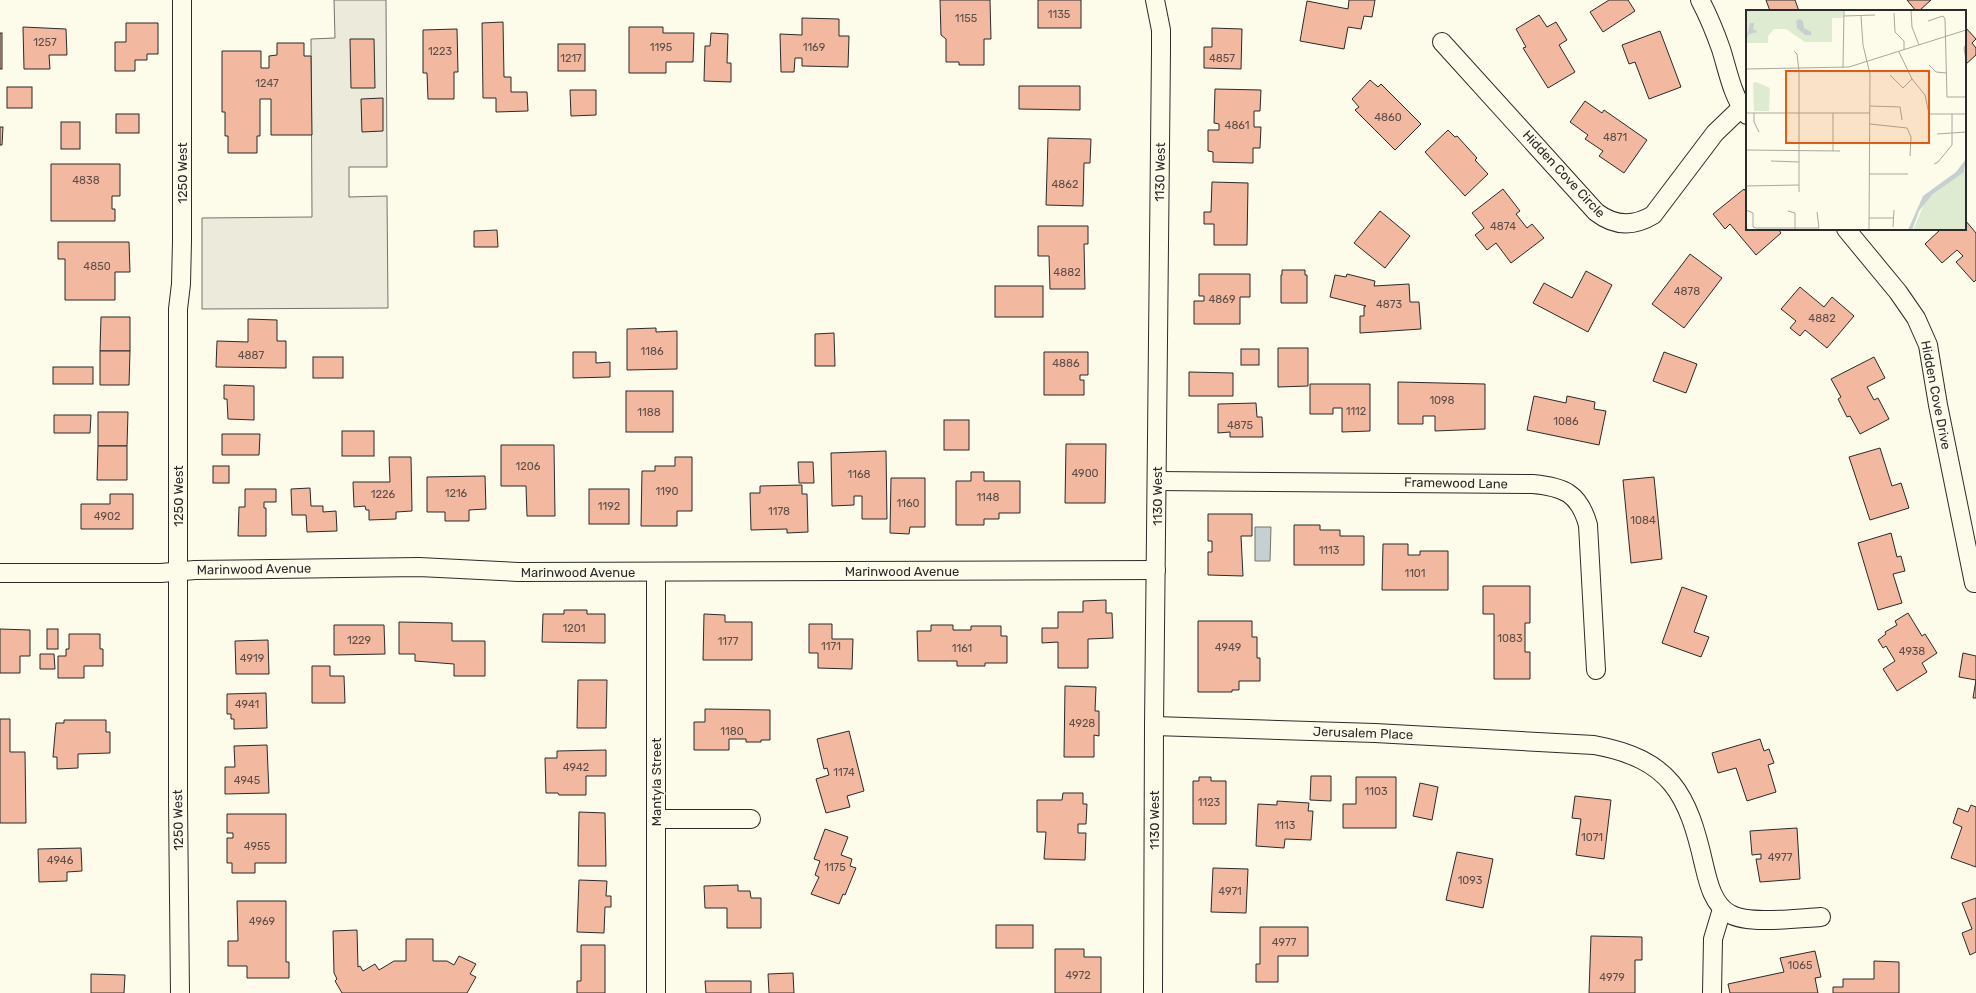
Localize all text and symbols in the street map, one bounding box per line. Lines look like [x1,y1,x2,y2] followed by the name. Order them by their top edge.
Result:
[1048,8,1071,21] house number: 1135
[1746,10,1966,230] inset map
[955,12,978,25] house number: 1155
[33,36,57,49] house number: 1257
[650,41,673,54] house number: 1195
[803,41,825,54] house number: 1169
[428,45,453,58] house number: 1223
[560,52,582,65] house number: 1217
[1209,52,1235,65] house number: 4857
[255,77,279,90] house number: 1247
[1374,111,1402,124] house number: 4860
[1225,119,1249,132] house number: 4861
[1520,127,1608,221] street label: Hidden Cove Circle
[1603,131,1627,144] house number: 4871
[175,142,190,204] street label: 1250 West
[1152,142,1168,202] street label: 1130 West
[72,174,100,187] house number: 4838
[1052,178,1078,191] house number: 4862
[1490,220,1516,233] house number: 4874
[83,260,111,273] house number: 4850
[1053,266,1081,279] house number: 4882
[1674,285,1700,298] house number: 4878
[1209,293,1235,306] house number: 4869
[1376,298,1402,311] house number: 4873
[1808,312,1836,325] house number: 4882
[1918,339,1954,451] street label: Hidden Cove Drive
[640,345,664,358] house number: 1186
[238,349,265,362] house number: 4887
[1052,357,1080,370] house number: 4886
[1429,394,1455,407] house number: 1098
[1346,405,1366,418] house number: 1112
[637,406,661,419] house number: 1188
[1553,415,1579,428] house number: 1086
[1227,419,1253,432] house number: 4875
[516,460,541,473] house number: 1206
[171,465,186,527] street label: 1250 West
[1150,466,1165,526] street label: 1130 West
[1071,467,1099,480] house number: 4900
[847,468,871,481] house number: 1168
[1404,475,1508,491] street label: Framewood Lane
[656,485,678,498] house number: 1190
[445,487,468,500] house number: 1216
[371,488,395,501] house number: 1226
[976,491,1000,504] house number: 1148
[896,497,920,510] house number: 1160
[598,500,620,513] house number: 1192
[768,505,790,518] house number: 1178
[94,510,120,523] house number: 4902
[1630,514,1656,527] house number: 1084
[1319,544,1340,557] house number: 1113
[197,561,311,577] street label: Marinwood Avenue
[845,564,959,579] street label: Marinwood Avenue
[521,565,635,580] street label: Marinwood Avenue
[1404,567,1426,580] house number: 1101
[563,622,585,635] house number: 1201
[1497,632,1523,645] house number: 1083
[347,634,371,647] house number: 1229
[718,635,739,648] house number: 1177
[821,640,841,653] house number: 1171
[1215,641,1241,654] house number: 4949
[952,642,972,655] house number: 1161
[1899,645,1925,658] house number: 4938
[240,652,264,665] house number: 4919
[235,698,259,711] house number: 4941
[1069,717,1095,730] house number: 4928
[1313,724,1413,742] street label: Jerusalem Place
[720,725,744,738] house number: 1180
[649,738,664,826] street label: Mantyla Street
[563,761,589,774] house number: 4942
[833,766,855,779] house number: 1174
[234,774,261,787] house number: 4945
[1364,785,1388,798] house number: 1103
[170,789,186,851] street label: 1250 West
[1147,790,1162,850] street label: 1130 West
[1198,796,1221,809] house number: 1123
[1275,819,1296,832] house number: 1113
[1581,831,1603,844] house number: 1071
[244,840,271,853] house number: 4955
[1768,851,1793,864] house number: 4977
[47,854,74,867] house number: 4946
[824,861,846,874] house number: 1175
[1458,874,1483,887] house number: 1093
[1218,885,1242,898] house number: 4971
[249,915,275,928] house number: 4969
[1272,936,1297,949] house number: 4977
[1788,959,1813,972] house number: 1065
[1065,969,1091,982] house number: 4972
[1599,971,1625,984] house number: 4979

